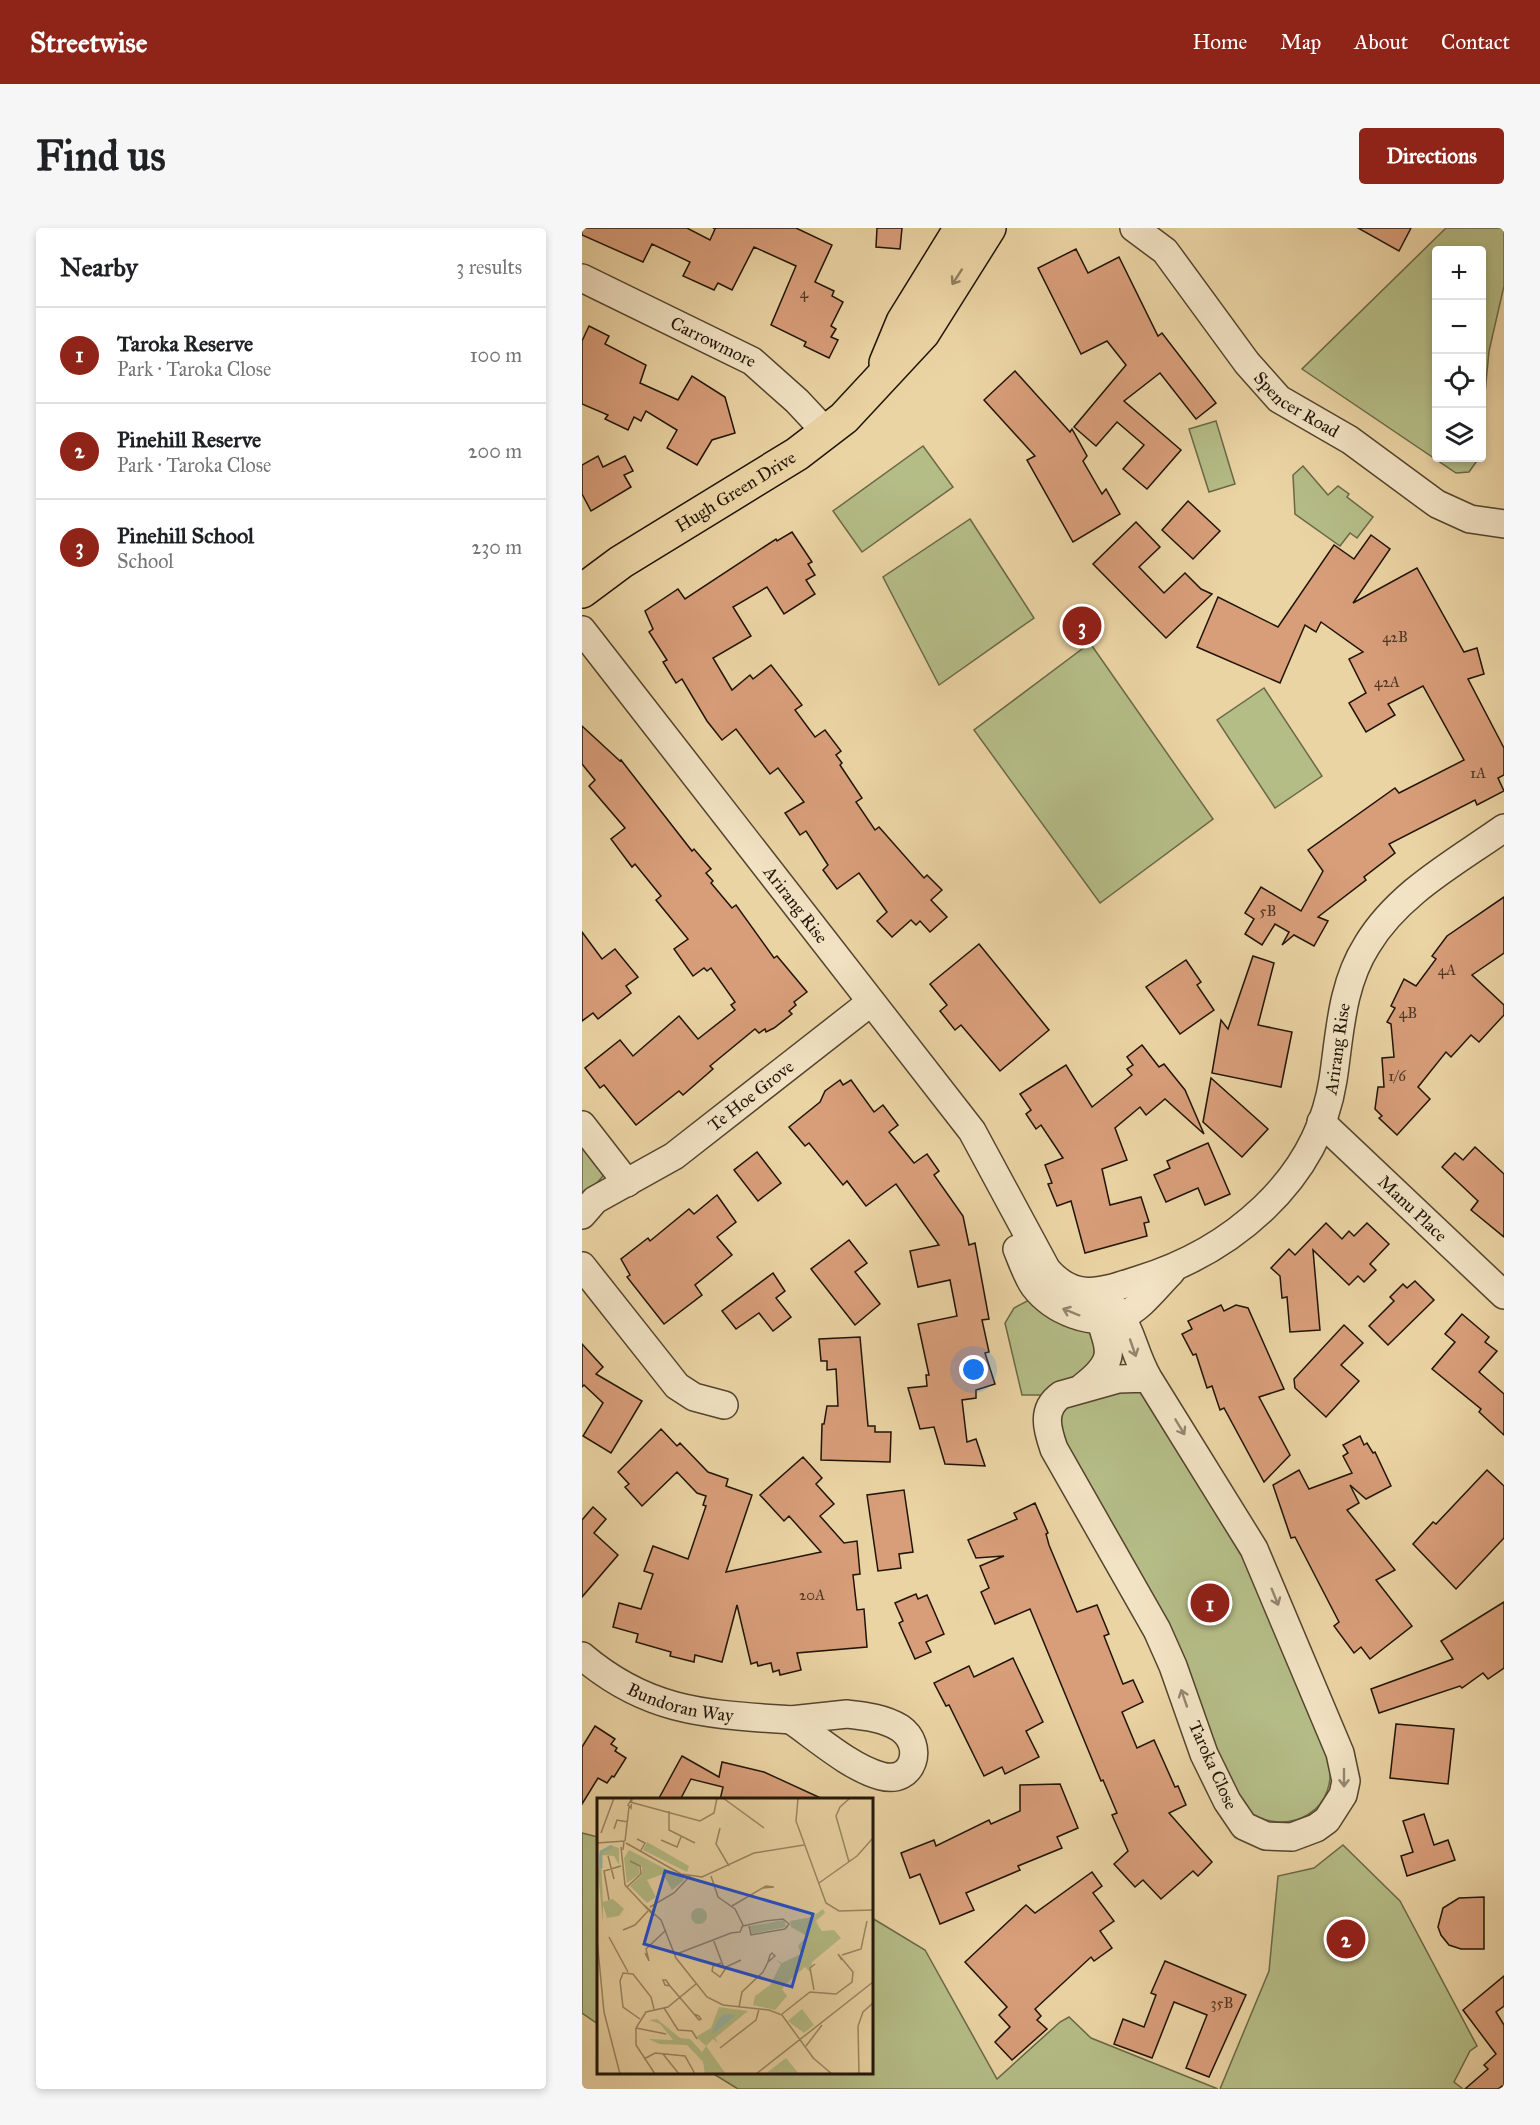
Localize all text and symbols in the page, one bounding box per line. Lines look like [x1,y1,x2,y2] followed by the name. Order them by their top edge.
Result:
[30,25,147,60] text: Streetwise
[1192,29,1247,55] text: Home
[1280,29,1321,55] text: Map
[1354,29,1408,55] text: About
[1441,29,1510,55] text: Contact
[1359,128,1504,184] button: Directions
[36,130,166,182] text: Find us
[1432,246,1486,462] map controls
[1432,246,1486,300] button: +
[60,251,138,283] text: Nearby
[456,255,522,279] text: 3 results
[951,268,963,285] one-way arrow
[800,284,809,302] house number: 4
[1432,300,1486,354] button: −
[667,312,760,372] street label: Carrowmore
[117,330,253,357] text: Taroka Reserve
[76,343,83,367] text: 1
[470,343,522,367] text: 100 m
[1432,354,1486,408] button: locate
[117,357,271,381] text: Park · Taroka Close
[1249,367,1343,442] street label: Spencer Road
[1432,408,1486,462] button: layers
[117,426,261,453] text: Pinehill Reserve
[75,439,84,463] text: 2
[468,439,522,463] text: 200 m
[671,446,800,537] street label: Hugh Green Drive
[117,453,271,477] text: Park · Taroka Close
[117,522,254,549] text: Pinehill School
[76,535,84,559] text: 3
[471,535,522,559] text: 230 m
[117,549,174,573] text: School
[1062,604,1102,648] pin: 3
[1382,628,1408,646] house number: 42B
[1374,673,1400,691] house number: 42A
[1470,764,1486,782] house number: 1A
[758,861,833,948] street label: Arirang Rise
[1260,902,1276,920] house number: 5B
[1438,961,1456,979] house number: 4A
[1319,1001,1355,1097] street label: Arirang Rise
[1399,1004,1417,1022] house number: 4B
[704,1055,798,1136] street label: Te Hoe Grove
[1388,1067,1407,1085] house number: 1/6
[1373,1171,1452,1247] street label: Manu Place
[1062,1306,1081,1317] one-way arrow
[1129,1338,1140,1356] one-way arrow
[959,1355,988,1384] your location
[1174,1418,1186,1435] one-way arrow
[1190,1580,1230,1626] pin: 1
[799,1586,825,1604] house number: 20A
[1271,1587,1282,1605] one-way arrow
[623,1678,735,1727] street label: Bundoran Way
[1178,1689,1189,1708] one-way arrow
[1184,1717,1242,1813] street label: Taroka Close
[1338,1767,1350,1787] one-way arrow
[597,1798,873,2074] inset map
[1326,1916,1365,1962] pin: 2
[1211,1994,1233,2012] house number: 35B

